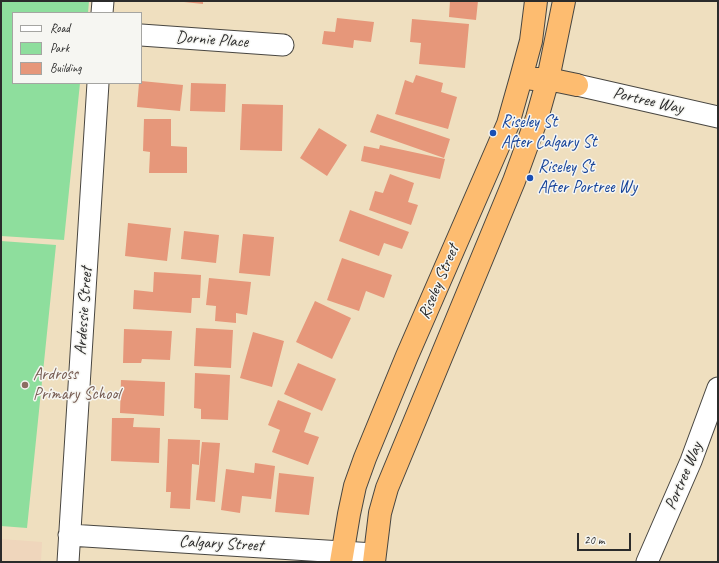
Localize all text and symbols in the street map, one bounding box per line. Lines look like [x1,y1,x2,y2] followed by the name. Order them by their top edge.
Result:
[12,12,142,84] legend
[50,20,70,36] text: Road
[175,27,249,53] street label: Dornie Place
[50,40,69,56] text: Park
[50,60,82,76] text: Building
[611,83,685,119] street label: Portree Way
[501,113,597,153] place label: Riseley St After Calgary St
[488,128,498,138] marker: Riseley St After Calgary St
[538,158,637,198] place label: Riseley St After Portree Wy
[525,173,535,183] marker: Riseley St After Portree Wy
[414,242,464,322] street label: Riseley Street
[71,266,97,356] street label: Ardessie Street
[33,365,120,405] place label: Ardross Primary School
[20,380,30,390] marker: Ardross Primary School
[661,439,707,513] street label: Portree Way
[579,525,633,551] scale bar
[178,532,264,556] street label: Calgary Street
[584,532,604,548] text: 20 m

